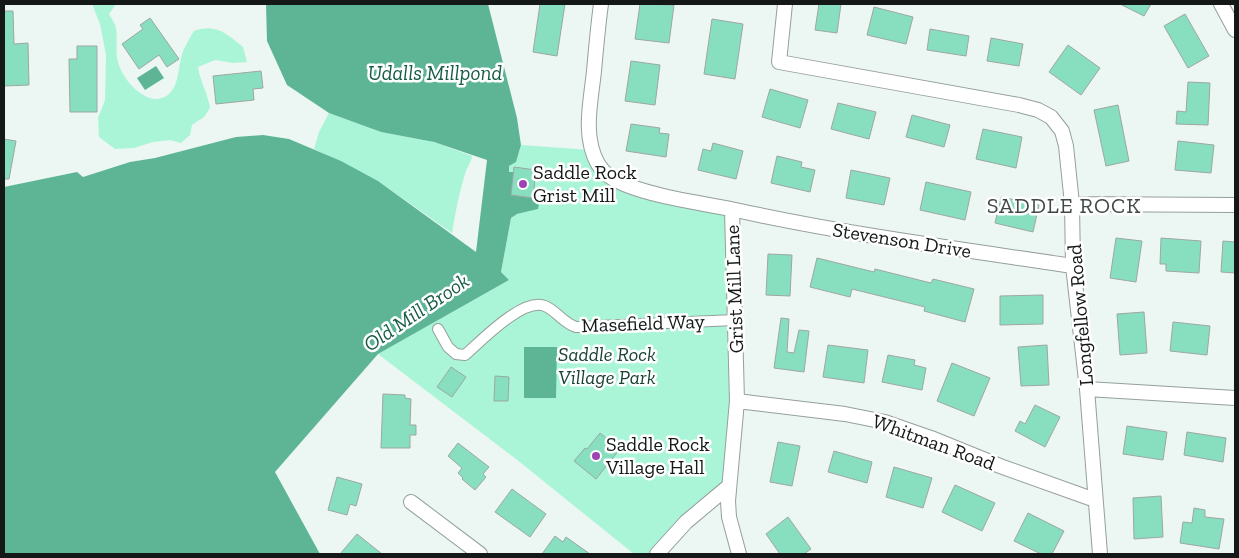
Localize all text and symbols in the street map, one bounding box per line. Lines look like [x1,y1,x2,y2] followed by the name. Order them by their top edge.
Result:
[368,60,503,85] water label: Udalls Millpond
[533,160,637,207] place label: Saddle Rock Grist Mill
[517,178,529,190] marker: Saddle Rock Grist Mill
[987,192,1141,219] district label: SADDLE ROCK
[831,217,973,263] street label: Stevenson Drive
[720,224,748,354] street label: Grist Mill Lane
[1062,243,1098,387] street label: Longfellow Road
[359,268,473,356] water label: Old Mill Brook
[581,309,706,337] street label: Masefield Way
[558,342,656,389] park label: Saddle Rock Village Park
[869,409,999,475] street label: Whitman Road
[605,432,710,479] place label: Saddle Rock Village Hall
[590,450,602,462] marker: Saddle Rock Village Hall

